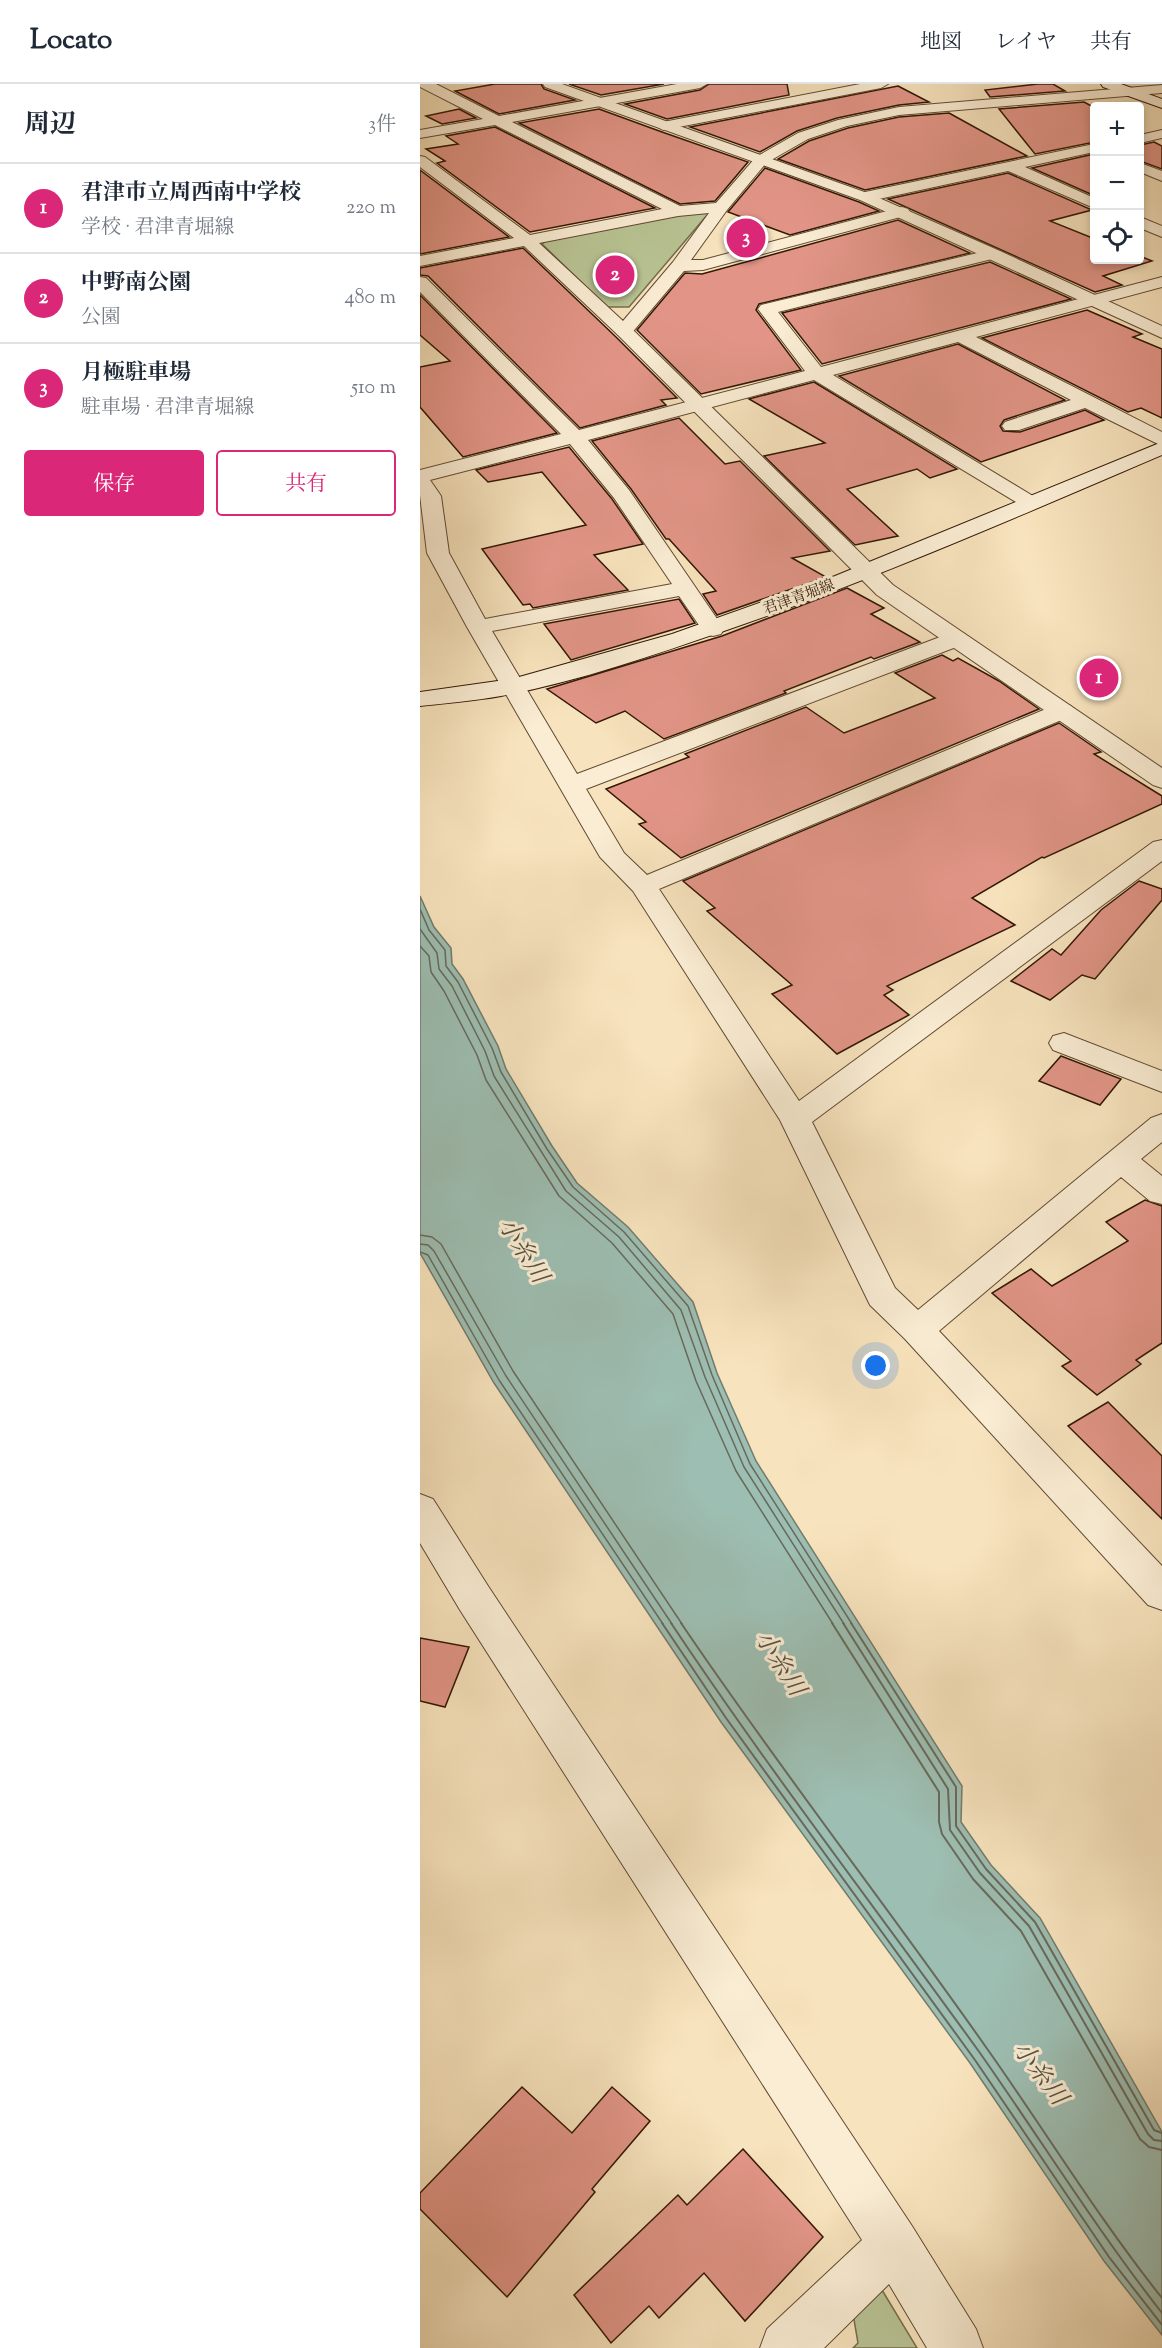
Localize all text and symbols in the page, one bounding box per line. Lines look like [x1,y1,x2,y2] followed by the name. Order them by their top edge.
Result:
[30,21,112,61] text: Locato
[920,28,962,58] text: 地図
[995,28,1057,58] text: レイヤ
[1090,28,1132,58] text: 共有
[1090,102,1144,264] map controls
[1090,102,1144,156] button: +
[24,107,76,144] text: 周辺
[368,111,396,140] text: 3件
[1090,156,1144,210] button: −
[81,178,301,210] text: 君津市立周西南中学校
[40,194,47,223] text: 1
[346,194,396,223] text: 220 m
[1090,210,1144,264] button: locate
[81,214,235,243] text: 学校 · 君津青堀線
[726,216,766,260] pin: 3
[596,252,634,297] pin: 2
[81,268,191,300] text: 中野南公園
[39,284,48,313] text: 2
[345,284,396,313] text: 480 m
[81,304,121,333] text: 公園
[81,358,191,390] text: 月極駐車場
[39,374,48,403] text: 3
[351,374,396,403] text: 510 m
[81,394,255,423] text: 駐車場 · 君津青堀線
[24,450,204,516] button: 保存
[216,450,396,516] button: 共有
[760,575,838,621] street label: 君津青堀線
[1080,656,1118,700] pin: 1
[489,1211,557,1293] water label: 小糸川
[861,1351,890,1380] your location
[746,1624,814,1706] water label: 小糸川
[1004,2035,1076,2115] water label: 小糸川

